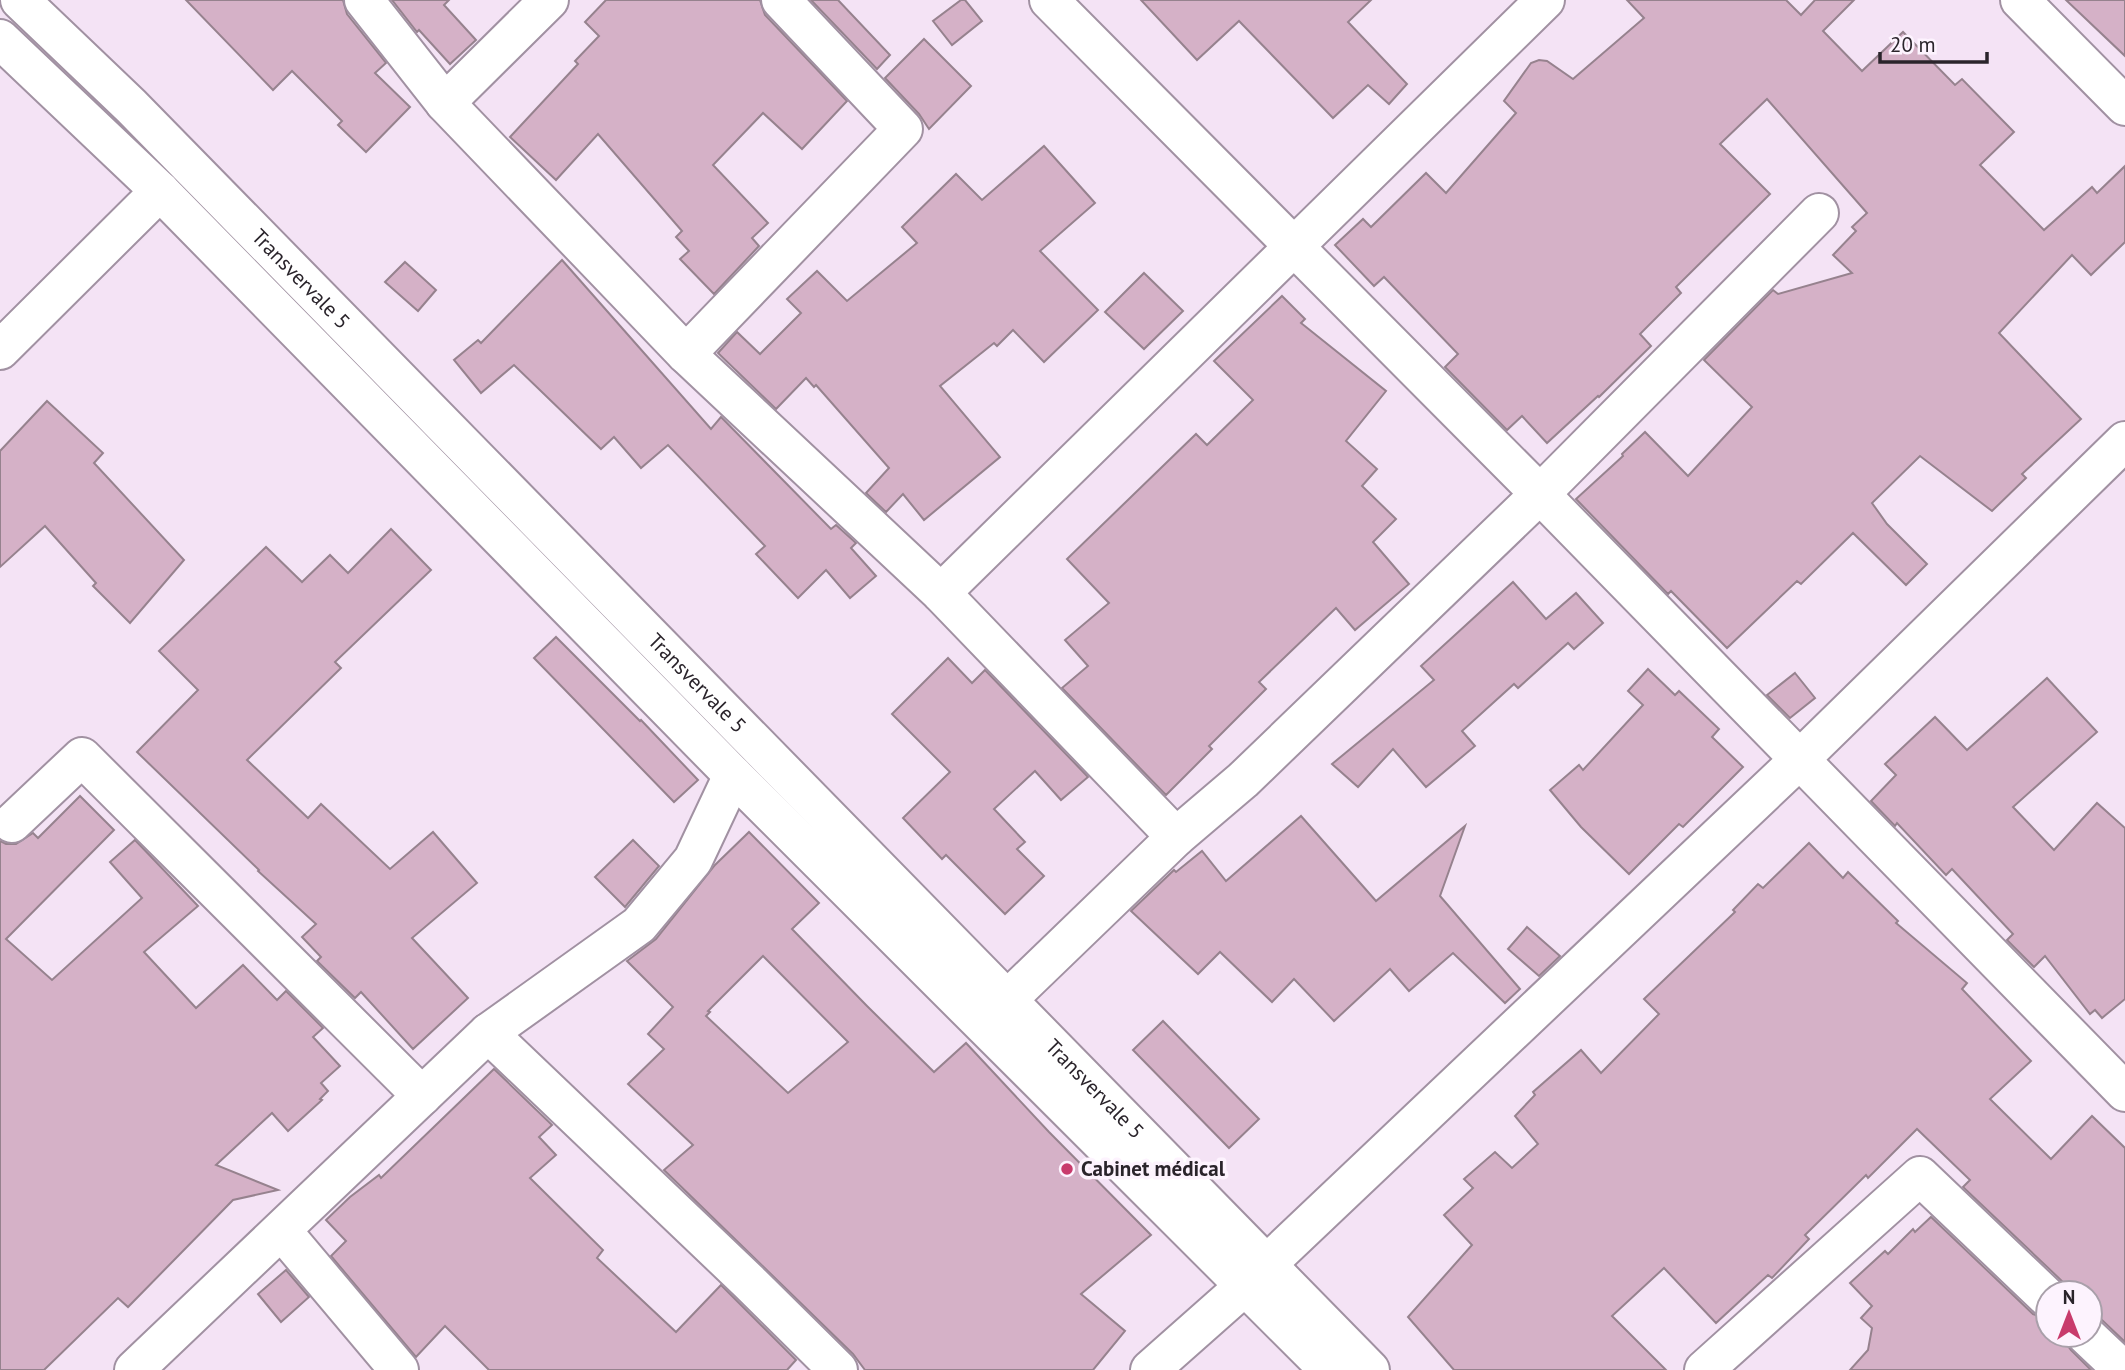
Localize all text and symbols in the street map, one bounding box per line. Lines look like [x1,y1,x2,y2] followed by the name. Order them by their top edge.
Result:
[1880,21,1987,65] scale bar
[1890,31,1936,58] text: 20 m
[246,223,356,335] street label: Transvervale 5
[642,627,752,739] street label: Transvervale 5
[1040,1033,1150,1144] street label: Transvervale 5
[1081,1155,1226,1182] place label: Cabinet médical
[1059,1161,1075,1177] marker: Cabinet médical
[2034,1279,2104,1349] north arrow
[2063,1285,2075,1309] text: N

